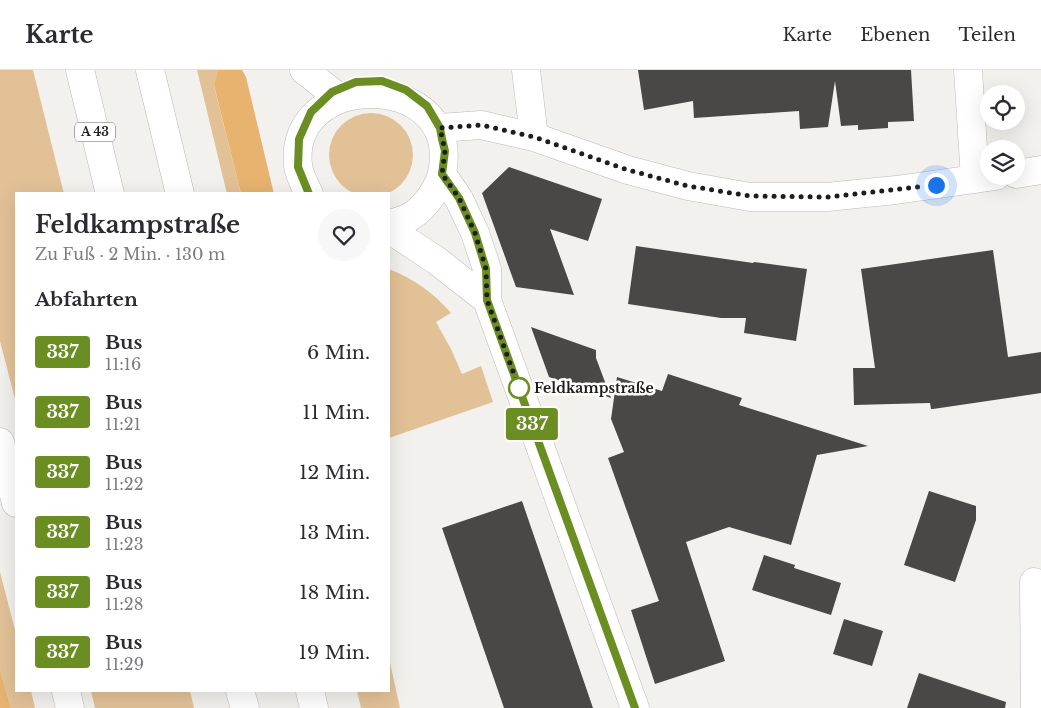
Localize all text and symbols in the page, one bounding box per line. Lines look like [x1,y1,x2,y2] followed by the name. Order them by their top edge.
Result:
[25,20,94,49] text: Karte
[782,24,832,46] text: Karte
[860,24,930,46] text: Ebenen
[958,24,1016,46] text: Teilen
[980,85,1025,185] map controls
[980,85,1025,130] button: locate
[75,122,115,142] road number: A 43
[980,140,1025,185] button: layers
[924,173,949,198] your location
[318,209,370,261] button: heart
[35,210,240,239] text: Feldkampstraße
[35,244,225,264] text: Zu Fuß · 2 Min. · 130 m
[35,288,138,311] text: Abfahrten
[105,331,142,354] text: Bus
[46,341,79,363] text: 337
[307,341,370,364] text: 6 Min.
[105,354,141,374] text: 11:16
[508,377,530,399] marker: Feldkampstraße
[534,379,654,397] place label: Feldkampstraße
[105,391,142,414] text: Bus
[46,401,79,423] text: 337
[302,401,370,424] text: 11 Min.
[503,408,561,440] line badge: 337
[516,413,548,435] text: 337
[105,414,141,434] text: 11:21
[105,451,142,474] text: Bus
[46,461,79,483] text: 337
[299,461,370,484] text: 12 Min.
[105,474,144,494] text: 11:22
[105,511,142,534] text: Bus
[46,521,79,543] text: 337
[299,521,370,544] text: 13 Min.
[105,534,144,554] text: 11:23
[105,571,142,594] text: Bus
[46,581,79,603] text: 337
[299,581,370,604] text: 18 Min.
[105,594,143,614] text: 11:28
[105,631,142,654] text: Bus
[46,641,79,663] text: 337
[299,641,370,664] text: 19 Min.
[105,654,144,674] text: 11:29

